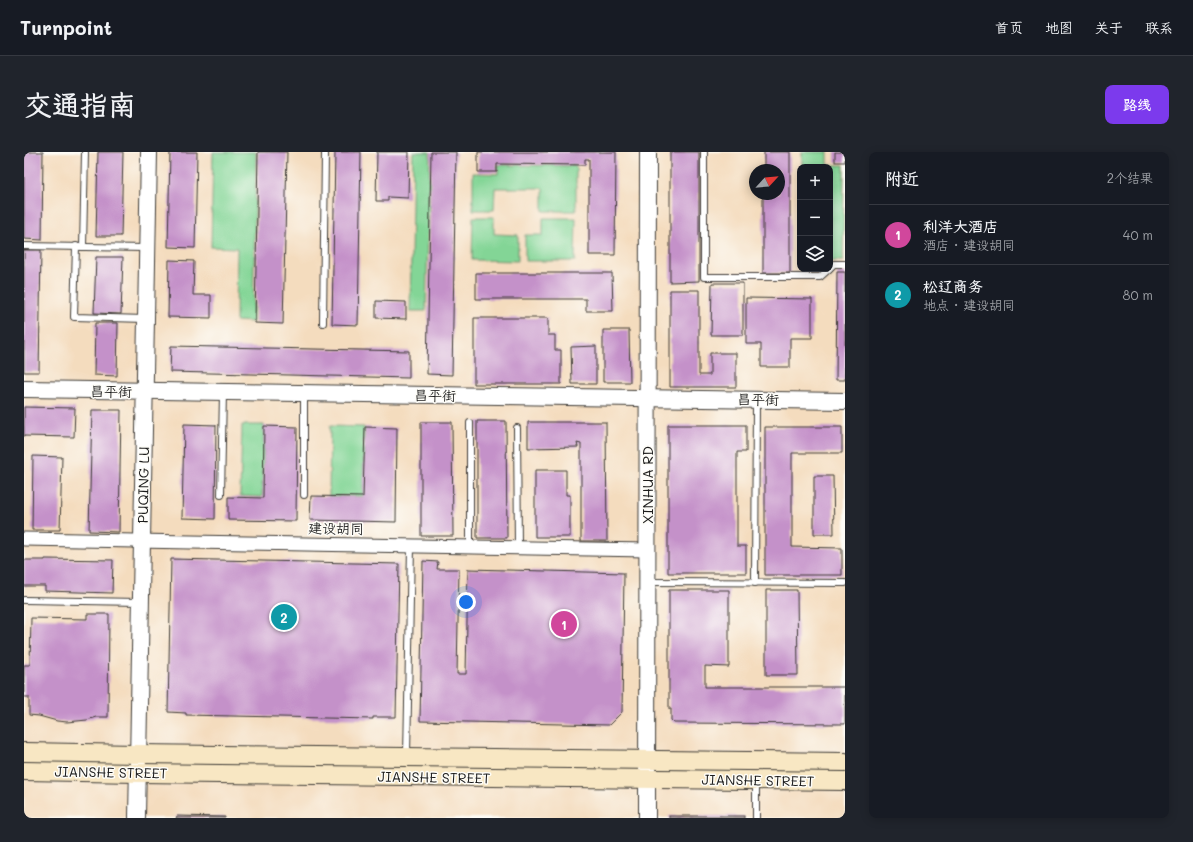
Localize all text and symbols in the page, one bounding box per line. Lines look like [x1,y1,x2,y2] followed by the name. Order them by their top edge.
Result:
[20,15,112,40] text: Turnpoint
[995,18,1023,37] text: 首页
[1045,18,1073,37] text: 地图
[1095,18,1123,37] text: 关于
[1145,18,1173,37] text: 联系
[1105,85,1169,124] button: 路线
[24,86,136,122] text: 交通指南
[749,164,785,200] north arrow
[797,164,833,272] map controls
[797,164,833,200] button: +
[885,167,919,189] text: 附近
[1107,169,1153,186] text: 2个结果
[797,200,833,236] button: −
[923,216,998,236] text: 利洋大酒店
[895,226,901,243] text: 1
[1123,226,1153,243] text: 40 m
[797,236,833,272] button: layers
[923,236,1015,253] text: 酒店 · 建设胡同
[923,276,983,296] text: 松辽商务
[894,286,902,303] text: 2
[1123,286,1153,303] text: 80 m
[923,296,1015,313] text: 地点 · 建设胡同
[90,381,132,401] street label: 昌平街
[414,385,456,405] street label: 昌平街
[737,389,779,409] street label: 昌平街
[133,446,153,524] street label: PUQING LU
[638,446,657,524] street label: XINHUA RD
[308,518,364,538] street label: 建设胡同
[456,592,476,612] your location
[271,602,297,632] pin: 2
[551,609,577,639] pin: 1
[54,762,168,782] street label: JIANSHE STREET
[377,767,491,787] street label: JIANSHE STREET
[701,770,815,790] street label: JIANSHE STREET

